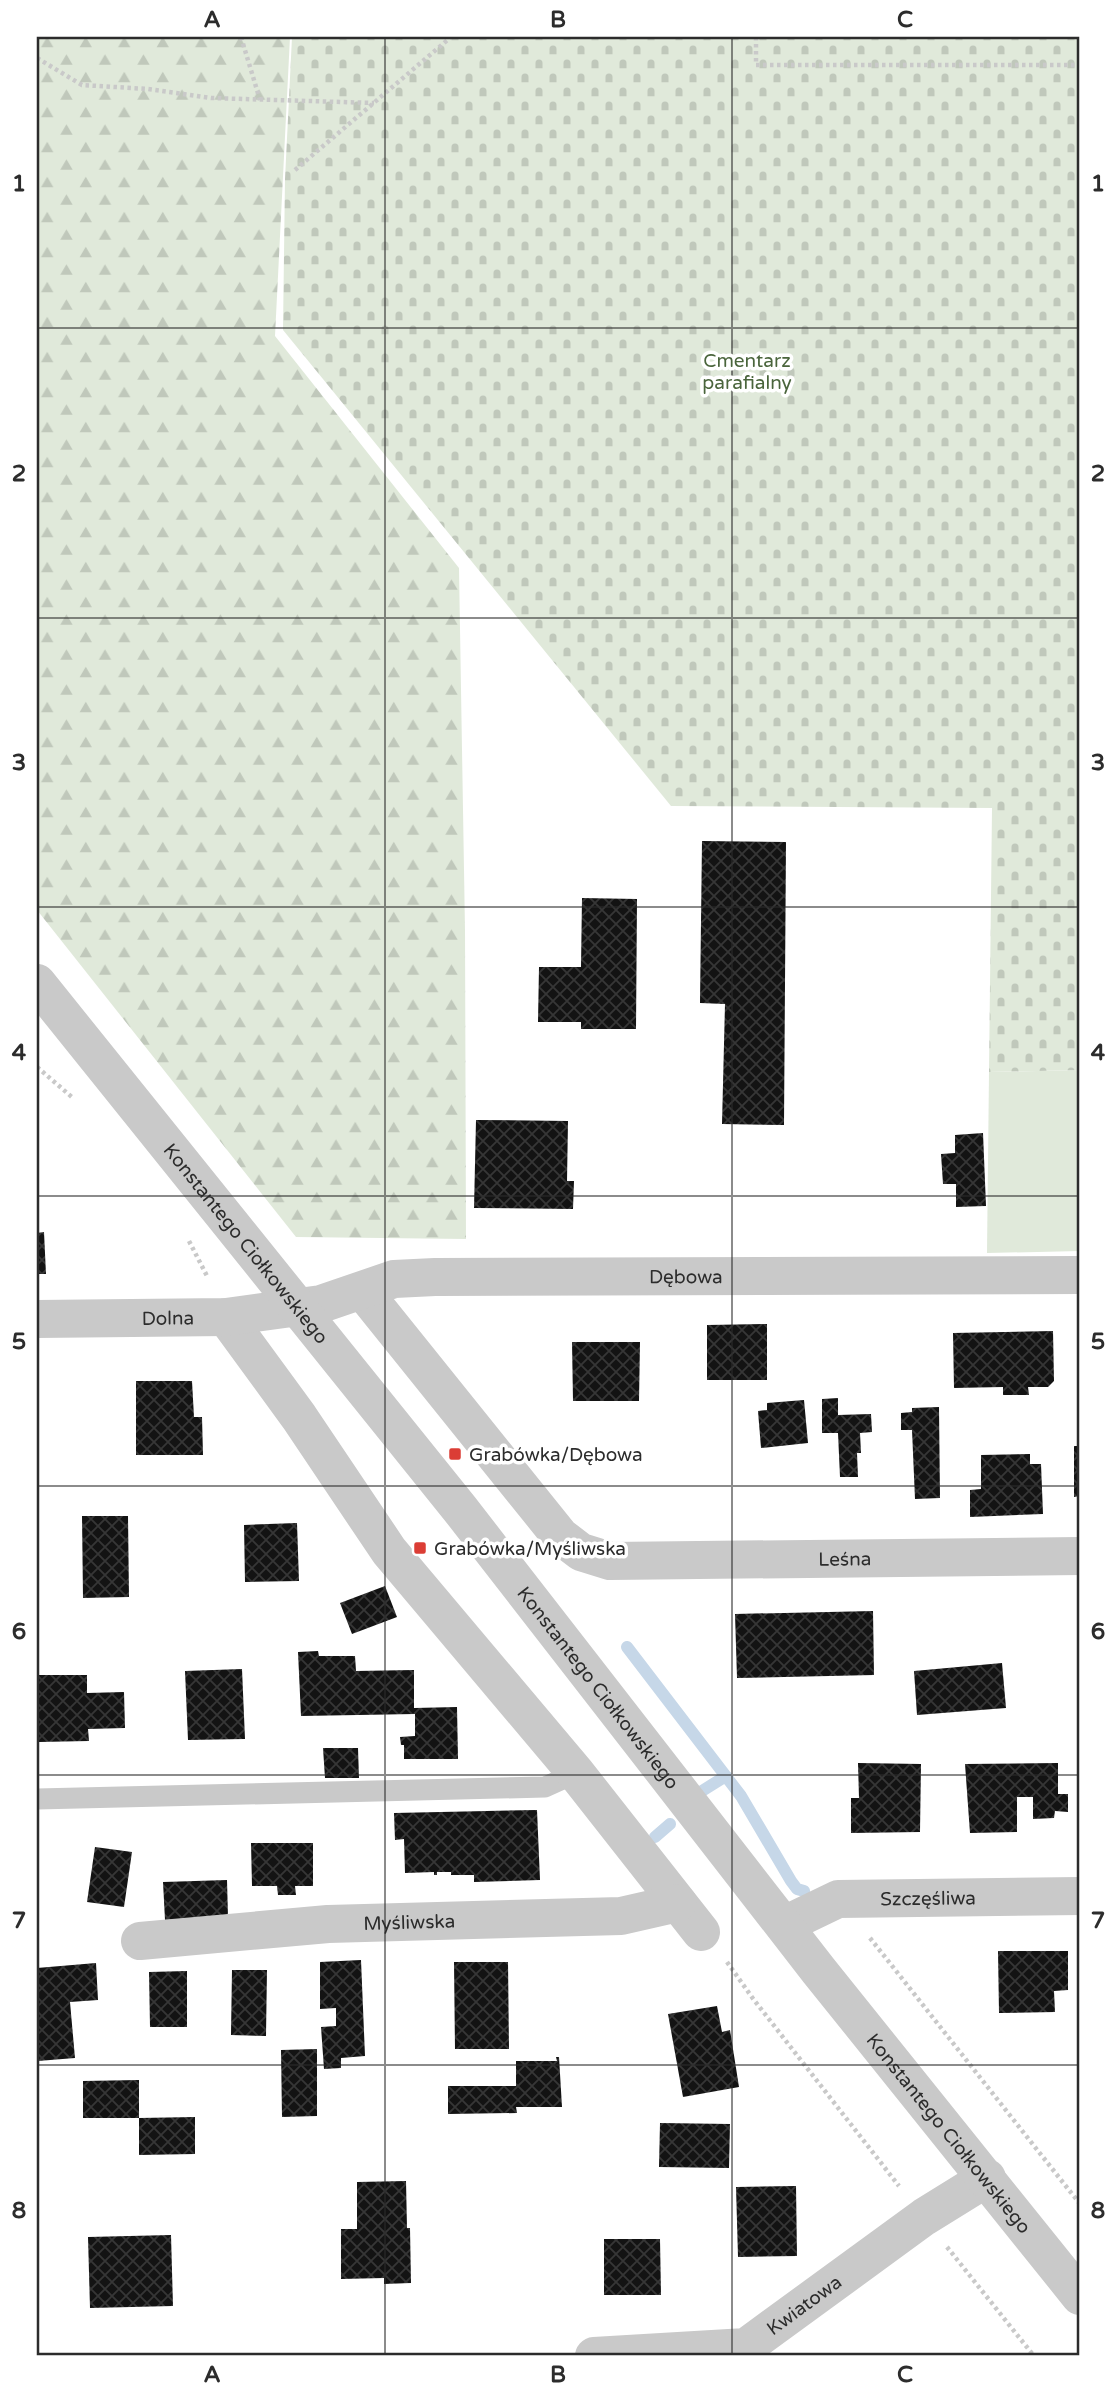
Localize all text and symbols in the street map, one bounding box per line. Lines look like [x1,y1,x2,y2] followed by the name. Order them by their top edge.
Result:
[203,6,221,34] text: A
[550,6,566,34] text: B
[897,6,913,34] text: C
[12,170,26,198] text: 1
[1091,170,1105,198] text: 1
[702,350,792,394] park label: Cmentarz parafialny
[12,460,26,488] text: 2
[1091,460,1105,488] text: 2
[12,749,26,777] text: 3
[1091,749,1105,777] text: 3
[12,1039,27,1067] text: 4
[1091,1039,1106,1067] text: 4
[159,1139,333,1348] street label: Konstantego Ciołkowskiego
[649,1266,723,1288] street label: Dębowa
[142,1307,194,1330] street label: Dolna
[12,1328,26,1356] text: 5
[1091,1328,1105,1356] text: 5
[469,1444,643,1466] place label: Grabówka/Dębowa
[447,1446,463,1462] marker: Grabówka/Dębowa
[434,1538,626,1560] place label: Grabówka/Myśliwska
[412,1540,428,1556] marker: Grabówka/Myśliwska
[818,1548,872,1571] street label: Leśna
[512,1583,683,1794] street label: Konstantego Ciołkowskiego
[12,1618,26,1646] text: 6
[1091,1618,1105,1646] text: 6
[880,1887,976,1910] street label: Szczęśliwa
[12,1907,26,1935] text: 7
[1091,1907,1105,1935] text: 7
[363,1911,456,1935] street label: Myśliwska
[861,2029,1035,2238] street label: Konstantego Ciołkowskiego
[12,2197,26,2225] text: 8
[1091,2197,1105,2225] text: 8
[763,2271,846,2340] street label: Kwiatowa
[203,2361,221,2389] text: A
[550,2361,566,2389] text: B
[897,2361,913,2389] text: C

